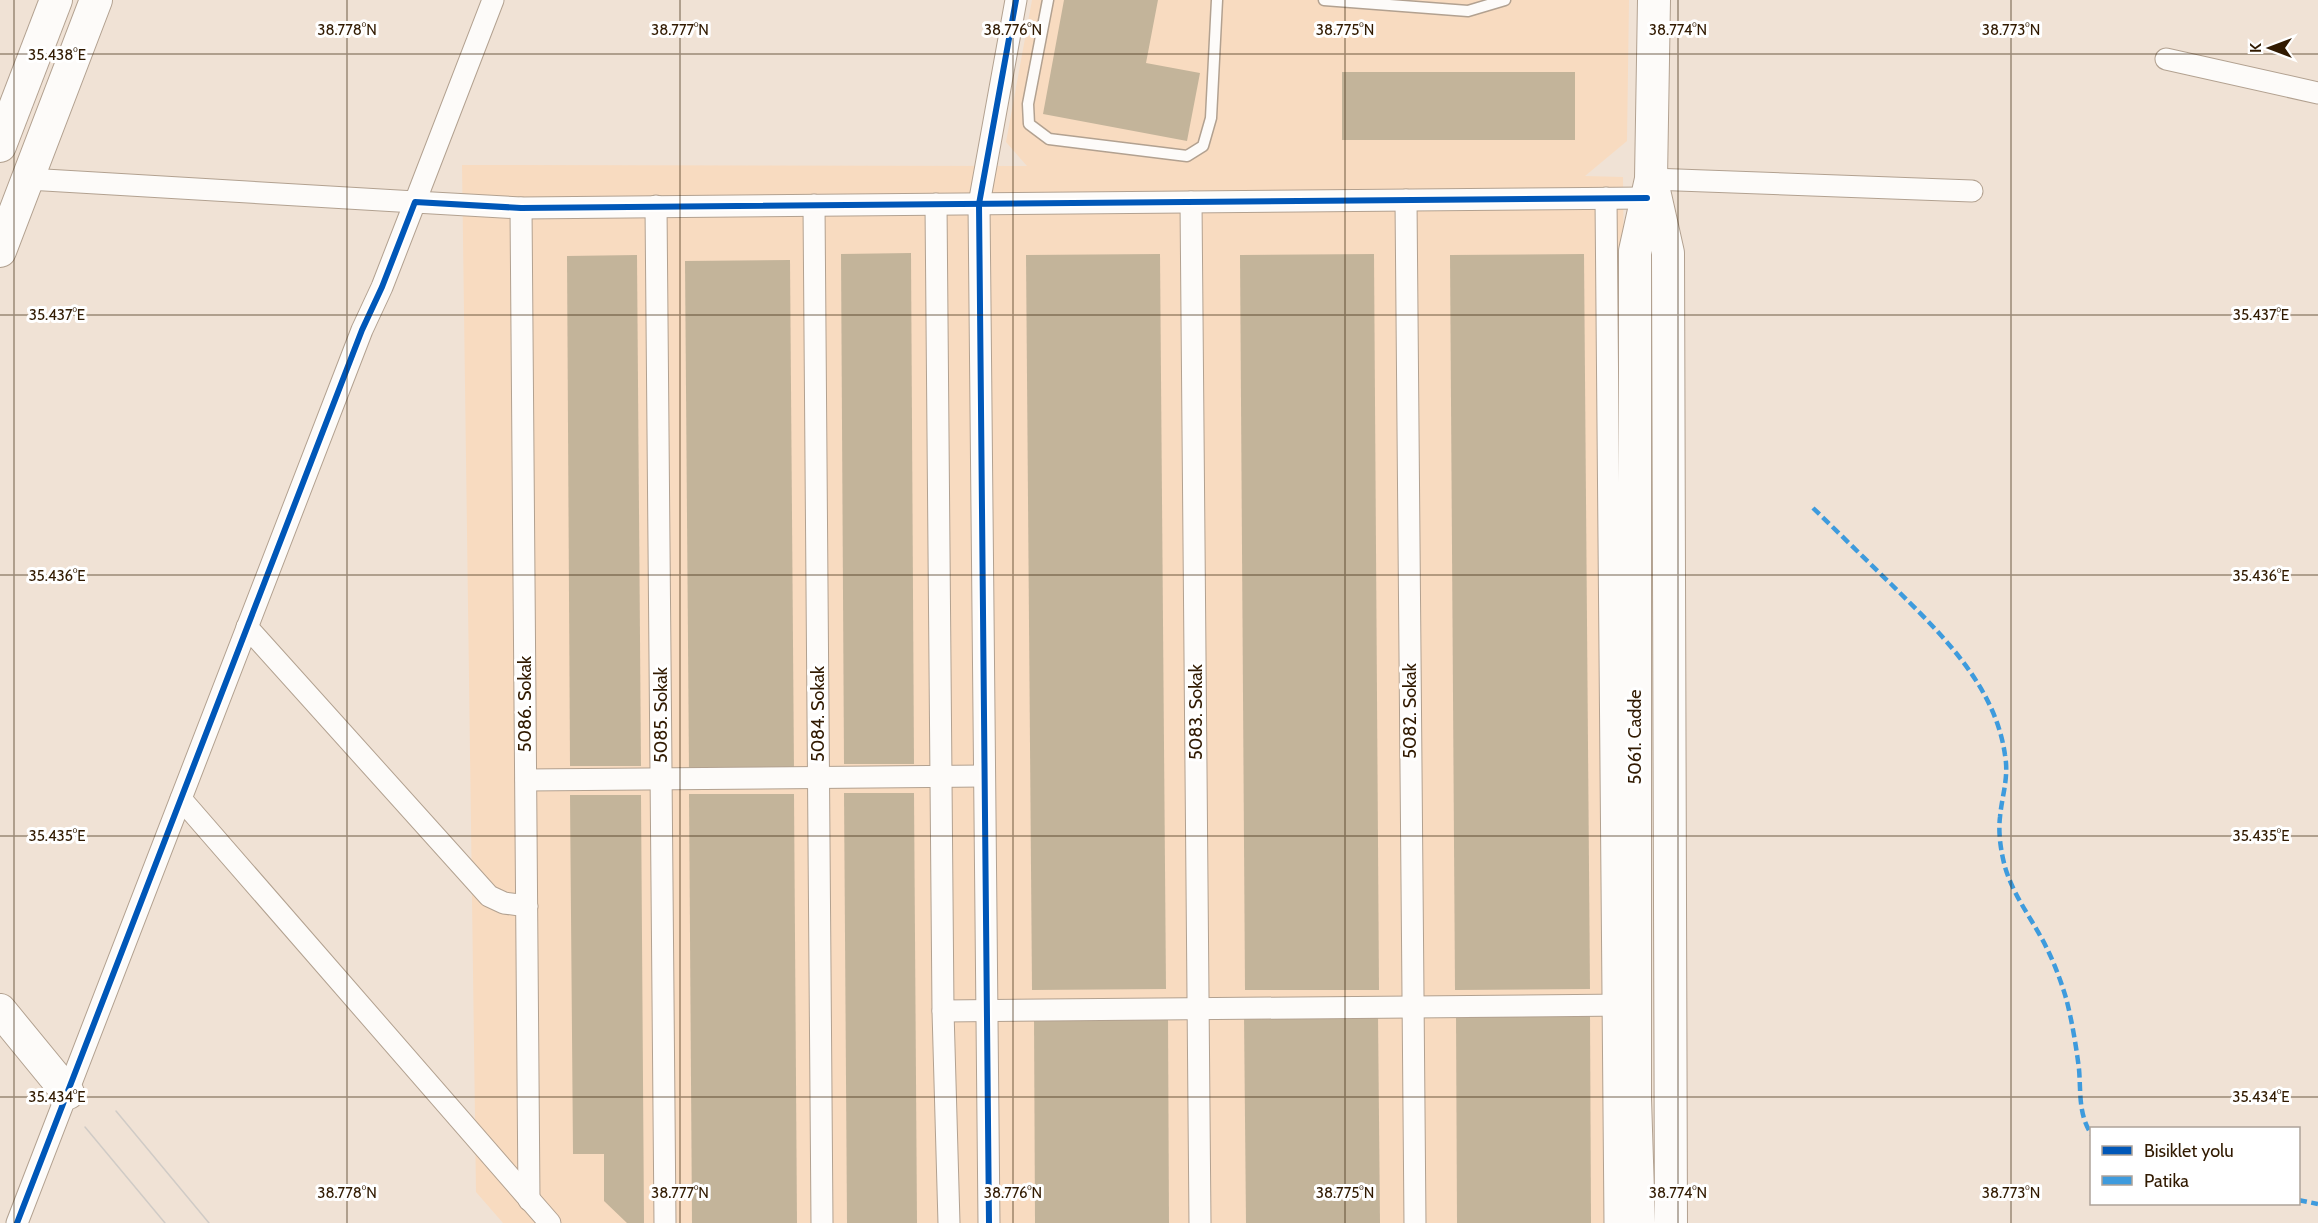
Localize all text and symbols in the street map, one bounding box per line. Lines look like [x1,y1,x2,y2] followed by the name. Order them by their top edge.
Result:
[2240,18,2300,78] north arrow
[317,21,377,39] text: 38.778°N
[651,21,709,39] text: 38.777°N
[984,21,1042,39] text: 38.776°N
[1316,21,1374,39] text: 38.775°N
[1649,21,1707,39] text: 38.774°N
[1982,21,2040,39] text: 38.773°N
[2246,43,2265,53] text: K
[28,46,86,64] text: 35.438°E
[29,306,85,324] text: 35.437°E
[2233,306,2289,324] text: 35.437°E
[28,567,86,585] text: 35.436°E
[2232,567,2290,585] text: 35.436°E
[514,655,536,752] street label: 5086. Sokak
[1399,662,1421,759] street label: 5082. Sokak
[1185,663,1207,760] street label: 5083. Sokak
[807,665,829,762] street label: 5084. Sokak
[650,666,672,763] street label: 5085. Sokak
[1624,690,1646,784] street label: 5061. Cadde
[29,827,85,845] text: 35.435°E
[2233,827,2289,845] text: 35.435°E
[28,1088,86,1106] text: 35.434°E
[2232,1088,2290,1106] text: 35.434°E
[2090,1127,2300,1205] legend
[2144,1140,2234,1162] text: Bisiklet yolu
[2144,1170,2189,1192] text: Patika
[317,1184,377,1202] text: 38.778°N
[651,1184,709,1202] text: 38.777°N
[984,1184,1042,1202] text: 38.776°N
[1316,1184,1374,1202] text: 38.775°N
[1649,1184,1707,1202] text: 38.774°N
[1982,1184,2040,1202] text: 38.773°N

